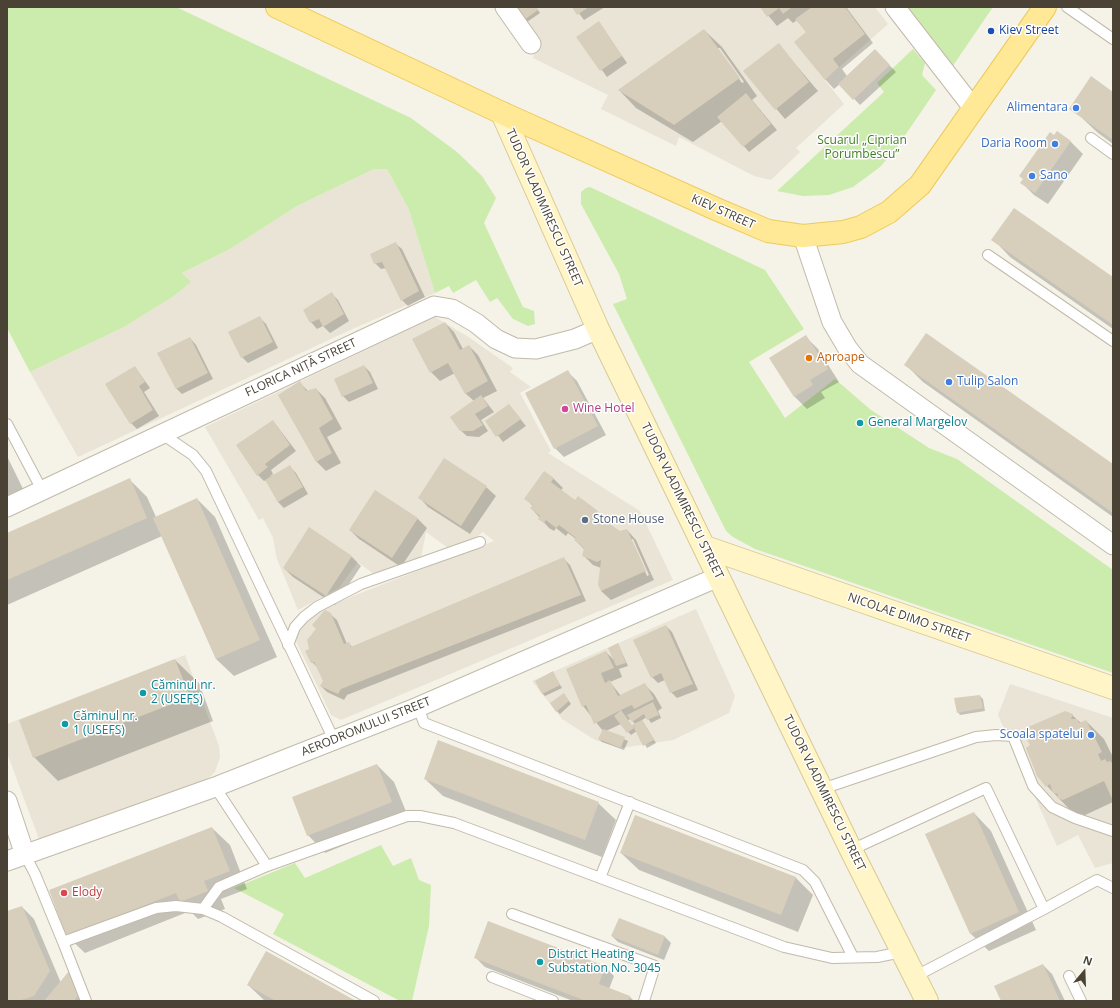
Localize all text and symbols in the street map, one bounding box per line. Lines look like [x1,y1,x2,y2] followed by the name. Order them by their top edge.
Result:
[999,24,1059,38] place label: Kiev Street
[986,26,996,36] marker: Kiev Street
[1007,101,1068,115] place label: Alimentara
[1071,103,1081,113] marker: Alimentara
[502,127,586,289] street label: TUDOR VLADIMIRESCU STREET
[817,134,907,162] park label: Scuarul „Ciprian Porumbescu”
[981,137,1047,151] place label: Daria Room
[1050,139,1060,149] marker: Daria Room
[1040,169,1068,183] place label: Sano
[1027,171,1037,181] marker: Sano
[689,192,757,232] street label: KIEV STREET
[243,336,359,400] street label: FLORICA NIȚĂ STREET
[817,351,865,365] place label: Aproape
[804,353,814,363] marker: Aproape
[957,375,1018,389] place label: Tulip Salon
[944,377,954,387] marker: Tulip Salon
[573,402,634,416] place label: Wine Hotel
[560,404,570,414] marker: Wine Hotel
[868,416,967,430] place label: General Margelov
[855,418,865,428] marker: General Margelov
[638,421,726,581] street label: TUDOR VLADIMIRESCU STREET
[593,513,664,527] place label: Stone House
[580,515,590,525] marker: Stone House
[846,590,972,646] street label: NICOLAE DIMO STREET
[151,679,216,707] place label: Căminul nr. 2 (USEFS)
[138,688,148,698] marker: Căminul nr. 2 (USEFS)
[299,694,433,760] street label: AERODROMULUI STREET
[73,710,138,738] place label: Căminul nr. 1 (USEFS)
[780,713,868,873] street label: TUDOR VLADIMIRESCU STREET
[60,719,70,729] marker: Căminul nr. 1 (USEFS)
[1000,728,1083,742] place label: Scoala spatelui
[1086,730,1096,740] marker: Scoala spatelui
[72,886,102,900] place label: Elody
[59,888,69,898] marker: Elody
[548,948,661,976] place label: District Heating Substation No. 3045
[1064,952,1104,992] north arrow
[1081,952,1095,969] text: N
[535,957,545,967] marker: District Heating Substation No. 3045

